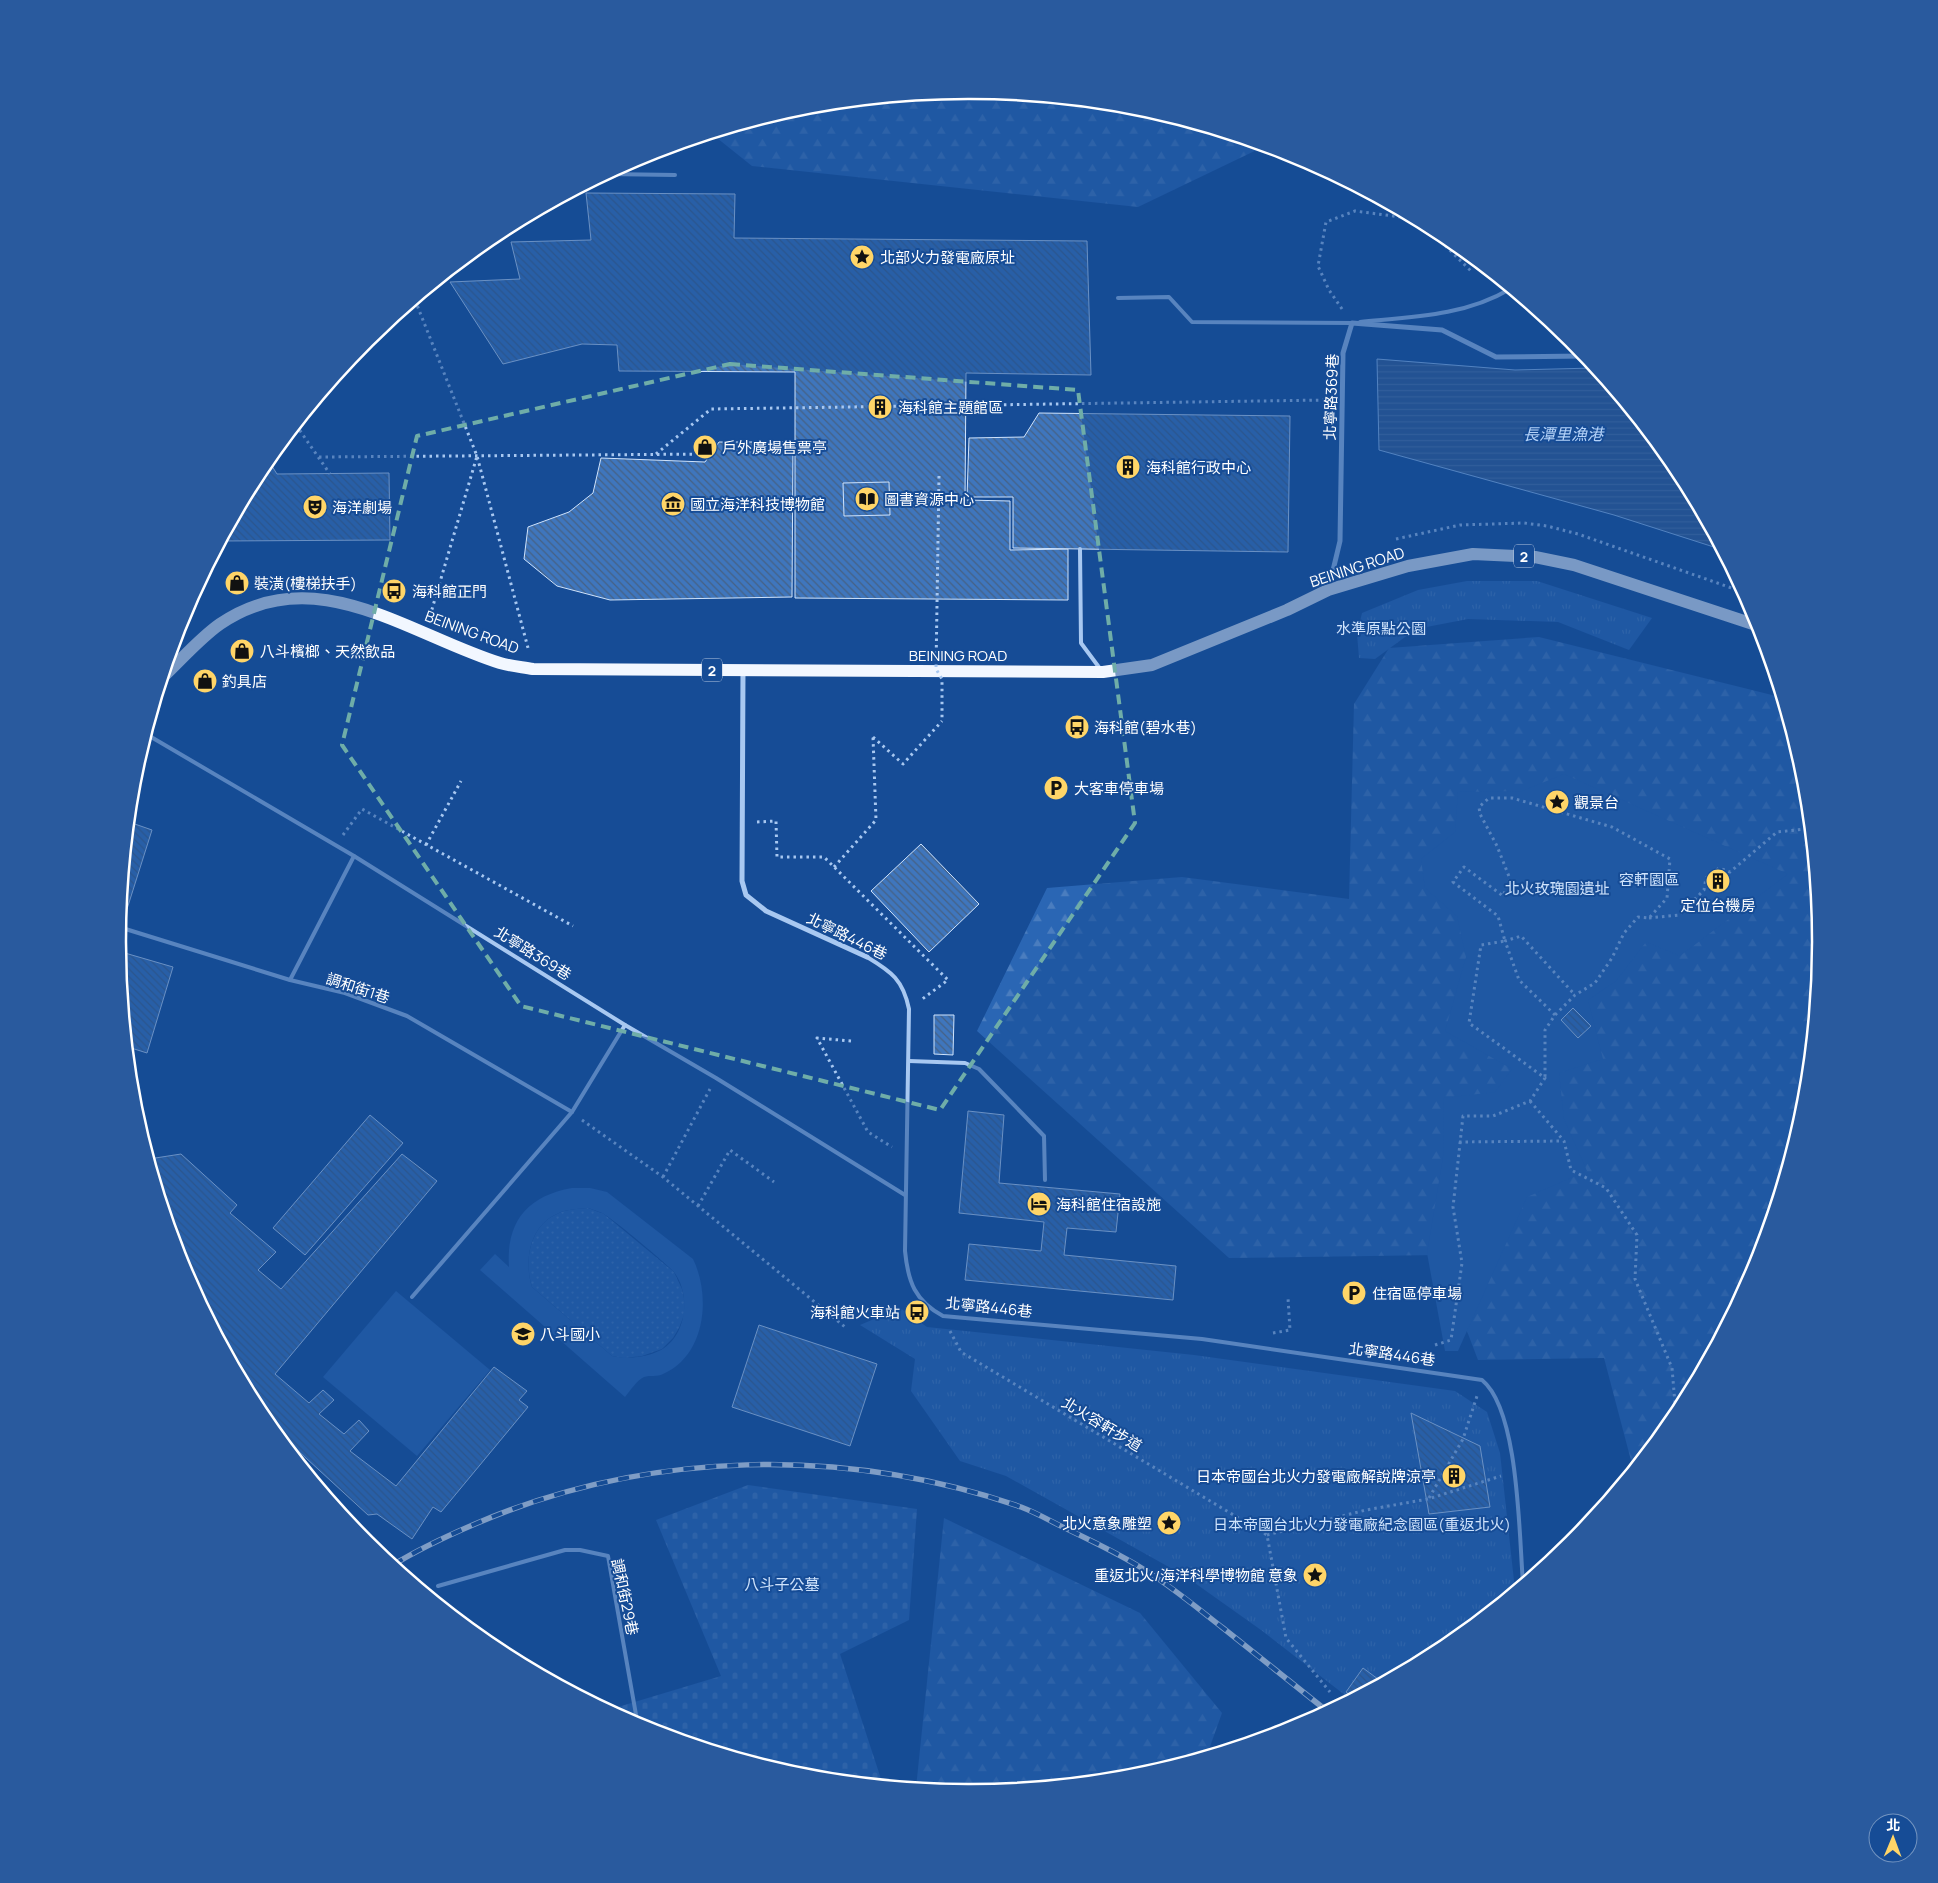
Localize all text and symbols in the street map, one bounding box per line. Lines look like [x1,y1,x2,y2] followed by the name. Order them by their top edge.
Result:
[849,244,875,270] place icon: 北部火力發電廠原址
[880,247,1015,268] place label: 北部火力發電廠原址
[1319,353,1343,441] street label: 北寧路369巷
[867,394,893,420] building icon: 海科館主題館區
[898,397,1003,418] place label: 海科館主題館區
[1523,423,1605,445] water label: 長潭里漁港
[692,434,718,460] shop icon: 戶外廣場售票亭
[722,437,827,458] place label: 戶外廣場售票亭
[1115,454,1141,480] building icon: 海科館行政中心
[1146,457,1251,478] place label: 海科館行政中心
[854,486,880,512] library icon: 圖書資源中心
[884,489,974,510] place label: 圖書資源中心
[660,491,686,517] museum icon: 國立海洋科技博物館
[302,494,328,520] theatre icon: 海洋劇場
[690,494,825,515] place label: 國立海洋科技博物館
[332,497,392,518] place label: 海洋劇場
[1307,542,1407,592] street label: BEINING ROAD
[1514,544,1534,568] road number: 2
[224,570,250,596] shop icon: 裝潢(樓梯扶手)
[254,573,357,594] place label: 裝潢(樓梯扶手)
[381,578,407,604] bus stop icon: 海科館正門
[412,581,487,602] place label: 海科館正門
[422,605,522,659] street label: BEINING ROAD
[1336,618,1426,639] park label: 水準原點公園
[229,638,255,664] shop icon: 八斗檳榔、天然飲品
[260,641,395,662] place label: 八斗檳榔、天然飲品
[909,645,1007,666] street label: BEINING ROAD
[702,658,722,682] road number: 2
[192,668,218,694] shop icon: 釣具店
[222,671,267,692] place label: 釣具店
[1064,714,1090,740] bus stop icon: 海科館(碧水巷)
[1094,717,1197,738] place label: 海科館(碧水巷)
[1043,775,1069,801] parking icon: 大客車停車場
[1074,778,1164,799] place label: 大客車停車場
[1544,789,1570,815] place icon: 觀景台
[1574,792,1619,813] place label: 觀景台
[1705,868,1731,894] building icon: 定位台機房
[1619,869,1679,890] park label: 容軒園區
[1504,878,1610,899] park label: 北火玫瑰園遺址
[1680,895,1756,916] place label: 定位台機房
[803,907,891,965] street label: 北寧路446巷
[491,921,575,985] street label: 北寧路369巷
[323,968,393,1008] street label: 調和街1巷
[1026,1191,1052,1217] hotel icon: 海科館住宿設施
[1056,1194,1161,1215] place label: 海科館住宿設施
[1341,1280,1367,1306] parking icon: 住宿區停車場
[1372,1283,1462,1304] place label: 住宿區停車場
[945,1292,1033,1322] street label: 北寧路446巷
[904,1299,930,1325] bus stop icon: 海科館火車站
[810,1302,900,1323] place label: 海科館火車站
[510,1321,536,1347] school or university icon: 八斗國小
[540,1324,600,1345] place label: 八斗國小
[1347,1338,1437,1370] street label: 北寧路446巷
[1058,1392,1146,1456] street label: 北火容軒步道
[1441,1463,1467,1489] building icon: 日本帝國台北火力發電廠解說牌涼亭
[1196,1466,1436,1487] place label: 日本帝國台北火力發電廠解說牌涼亭
[1156,1510,1182,1536] place icon: 北火意象雕塑
[1062,1513,1152,1534] place label: 北火意象雕塑
[1213,1514,1511,1535] park label: 日本帝國台北火力發電廠紀念園區(重返北火)
[607,1557,643,1637] street label: 調和街29巷
[1302,1562,1328,1588] place icon: 重返北火/海洋科學博物館 意象
[1094,1565,1298,1586] place label: 重返北火/海洋科學博物館 意象
[744,1574,820,1595] park label: 八斗子公墓
[1868,1813,1918,1863] north arrow
[1886,1815,1900,1834] text: 北

